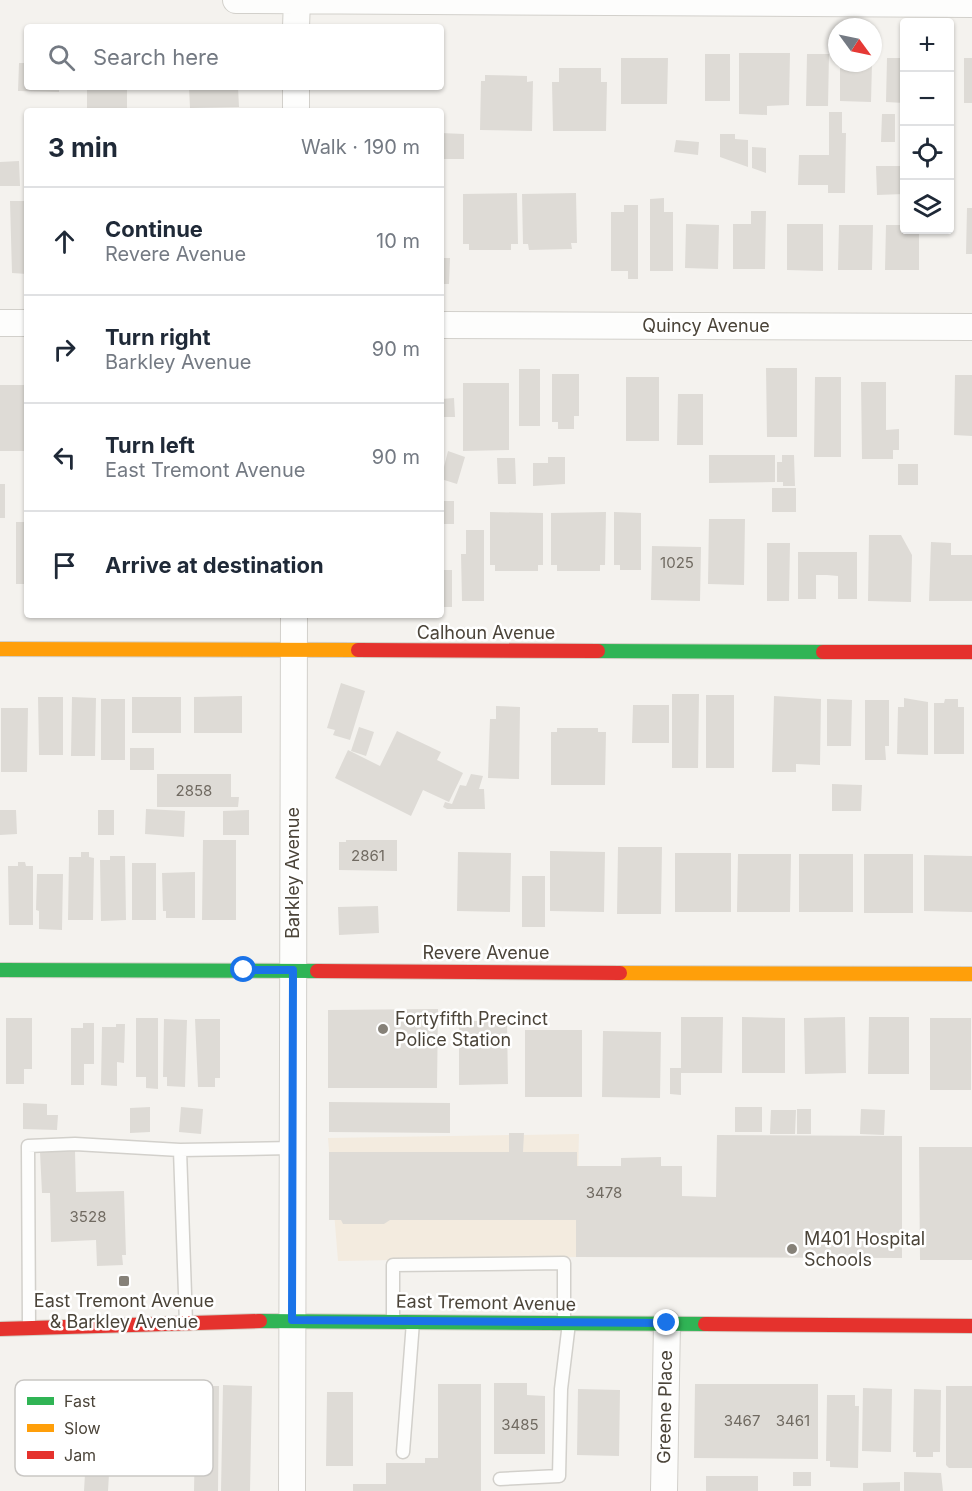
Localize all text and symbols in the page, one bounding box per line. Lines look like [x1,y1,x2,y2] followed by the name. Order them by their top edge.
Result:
[828,18,882,72] north arrow
[900,18,954,234] map controls
[900,18,954,72] button: +
[24,24,444,90] search box
[45,41,78,74] icon: search
[93,44,219,70] text: Search here
[900,72,954,126] button: −
[900,126,954,180] button: locate
[48,132,118,163] text: 3 min
[301,135,420,159] text: Walk · 190 m
[900,180,954,234] button: layers
[105,216,203,242] text: Continue
[48,225,81,258] icon: ahead
[376,229,420,253] text: 10 m
[105,242,246,266] text: Revere Avenue
[642,315,770,336] street label: Quincy Avenue
[105,324,211,350] text: Turn right
[48,333,81,366] icon: right
[372,337,420,361] text: 90 m
[105,350,251,374] text: Barkley Avenue
[105,432,195,458] text: Turn left
[48,441,81,474] icon: left
[372,445,420,469] text: 90 m
[105,458,305,482] text: East Tremont Avenue
[48,549,81,582] icon: arrive
[105,552,324,578] text: Arrive at destination
[660,553,694,572] house number: 1025
[417,622,555,643] street label: Calhoun Avenue
[176,781,212,800] house number: 2858
[282,807,303,939] street label: Barkley Avenue
[351,846,385,865] house number: 2861
[423,942,549,963] street label: Revere Avenue
[230,956,256,982] route start
[395,1008,548,1050] place label: Fortyfifth Precinct Police Station
[376,1022,390,1036] marker: Fortyfifth Precinct Police Station
[586,1183,622,1202] house number: 3478
[70,1207,106,1226] house number: 3528
[804,1228,925,1270] place label: M401 Hospital Schools
[785,1242,799,1256] marker: M401 Hospital Schools
[117,1274,131,1288] marker: East Tremont Avenue & Barkley Avenue
[34,1290,214,1332] place label: East Tremont Avenue & Barkley Avenue
[396,1290,576,1315] street label: East Tremont Avenue
[653,1309,679,1335] route end
[653,1350,676,1464] street label: Greene Place
[15,1380,213,1476] legend
[64,1391,96,1411] text: Fast
[724,1411,760,1430] house number: 3467
[776,1411,810,1430] house number: 3461
[501,1415,539,1434] house number: 3485
[64,1418,101,1438] text: Slow
[64,1445,96,1465] text: Jam

